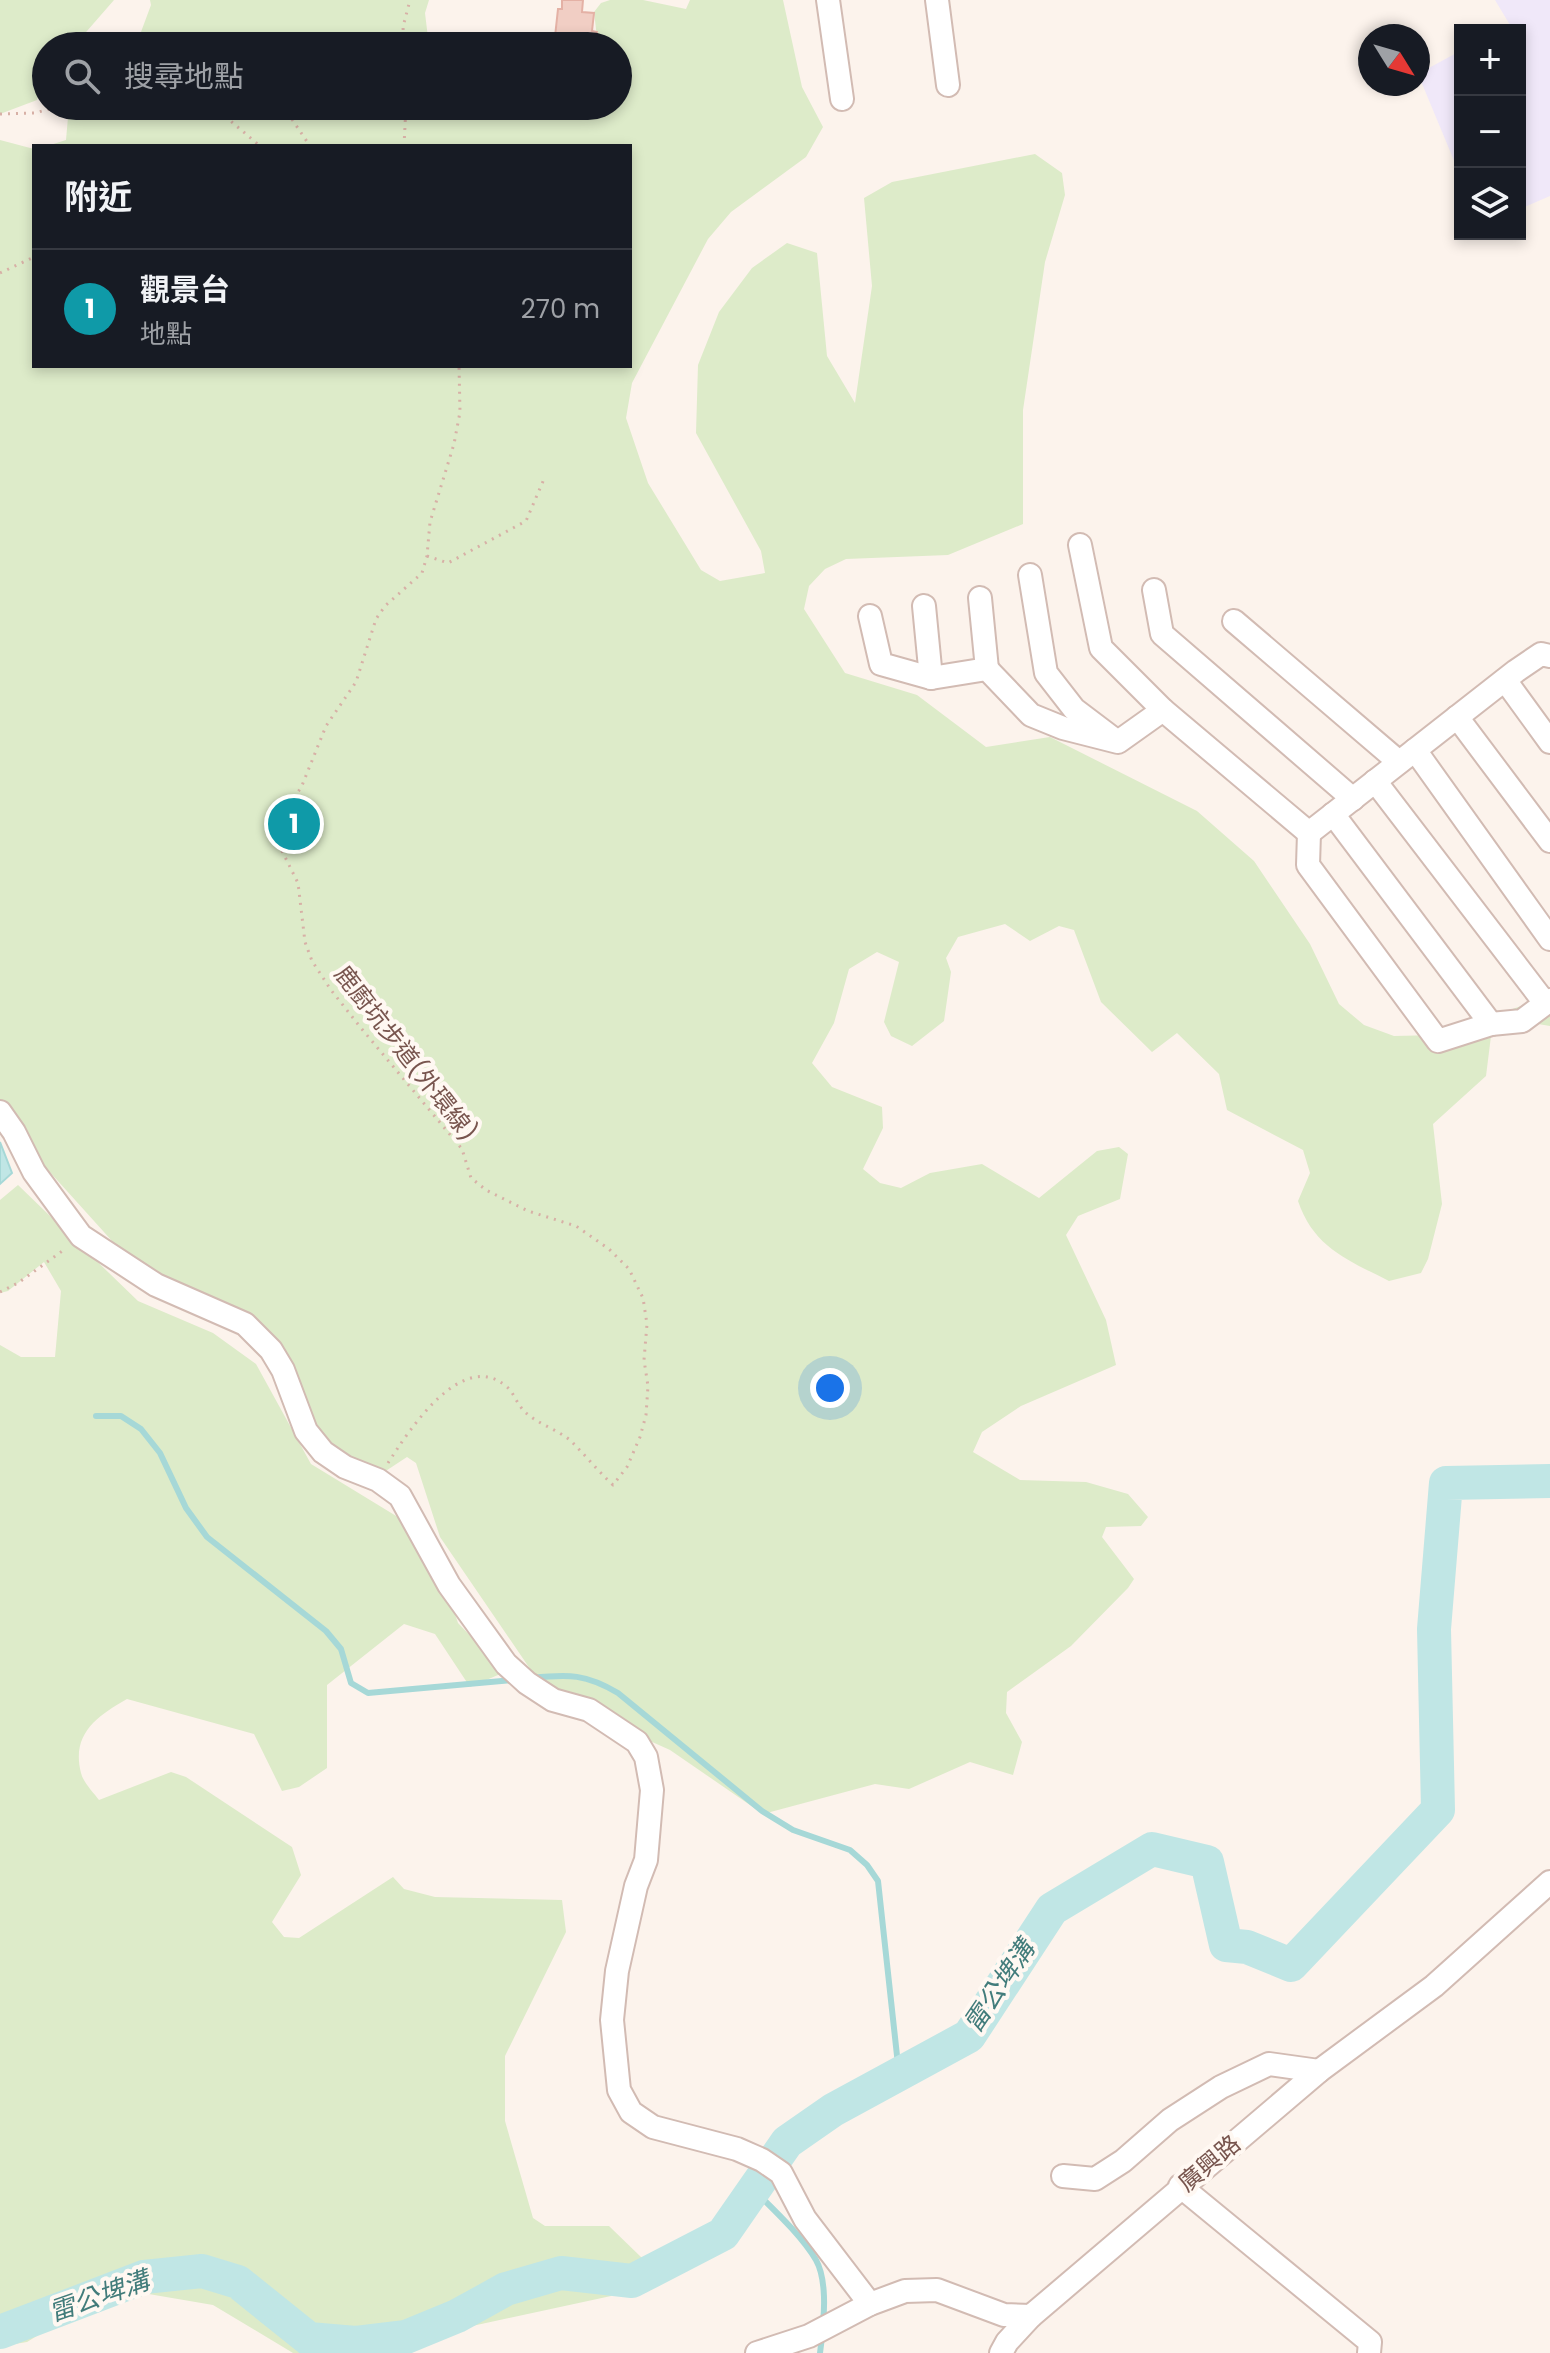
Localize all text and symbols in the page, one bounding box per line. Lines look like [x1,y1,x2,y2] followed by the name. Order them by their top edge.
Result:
[1358,24,1430,96] north arrow
[1454,24,1526,240] map controls
[1454,24,1526,96] button: +
[32,32,632,120] search box
[60,54,104,98] icon: search
[124,55,244,98] text: 搜尋地點
[1454,96,1526,168] button: −
[1454,168,1526,240] button: layers
[64,173,132,221] text: 附近
[140,268,230,311] text: 觀景台
[85,291,95,327] text: 1
[521,291,600,327] text: 270 m
[140,316,192,352] text: 地點
[268,794,320,854] pin: 1
[327,959,485,1147] street label: 鹿廚坑步道(外環線)
[810,1368,850,1408] your location
[955,1930,1045,2039] water label: 雷公埤溝
[1171,2127,1247,2199] street label: 廣興路
[44,2261,158,2330] water label: 雷公埤溝

